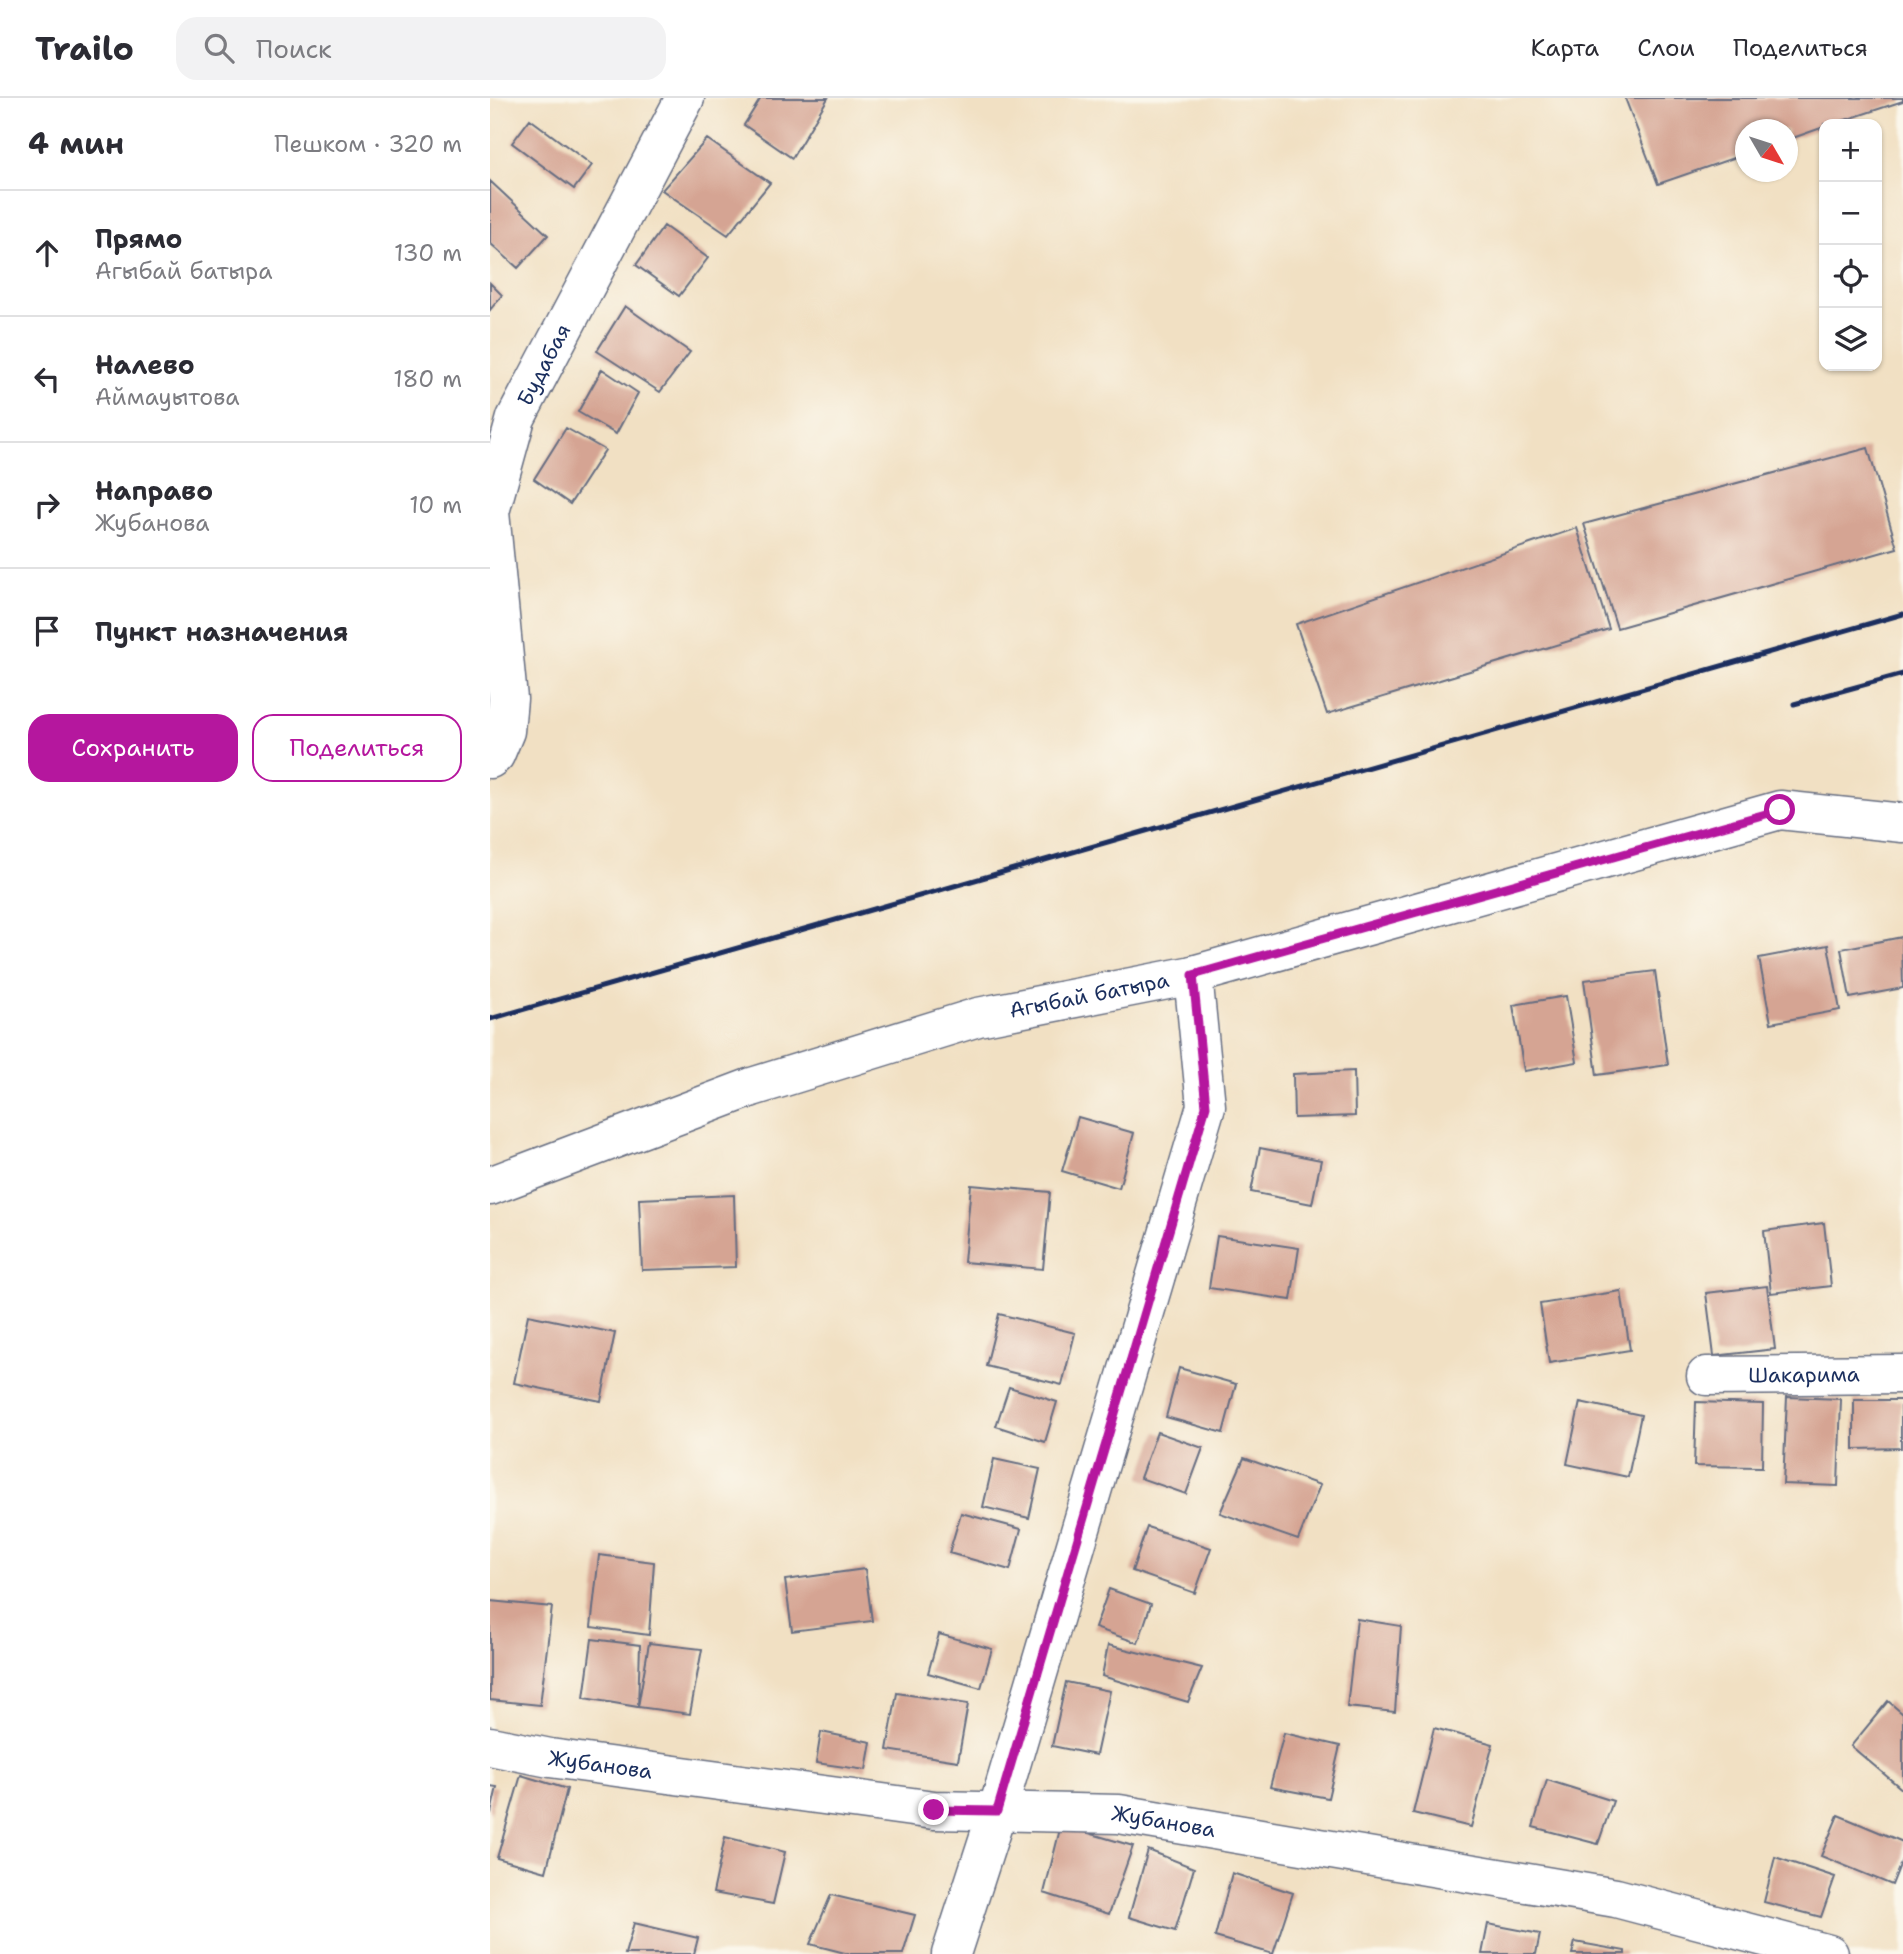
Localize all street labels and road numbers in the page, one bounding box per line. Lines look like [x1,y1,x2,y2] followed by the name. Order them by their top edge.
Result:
[511,319,577,411] street label: Будабая
[1007,966,1172,1025] street label: Агыбай батыра
[1748,1360,1860,1390] street label: Шакарима
[547,1744,654,1786] street label: Жубанова
[1110,1799,1218,1844] street label: Жубанова

